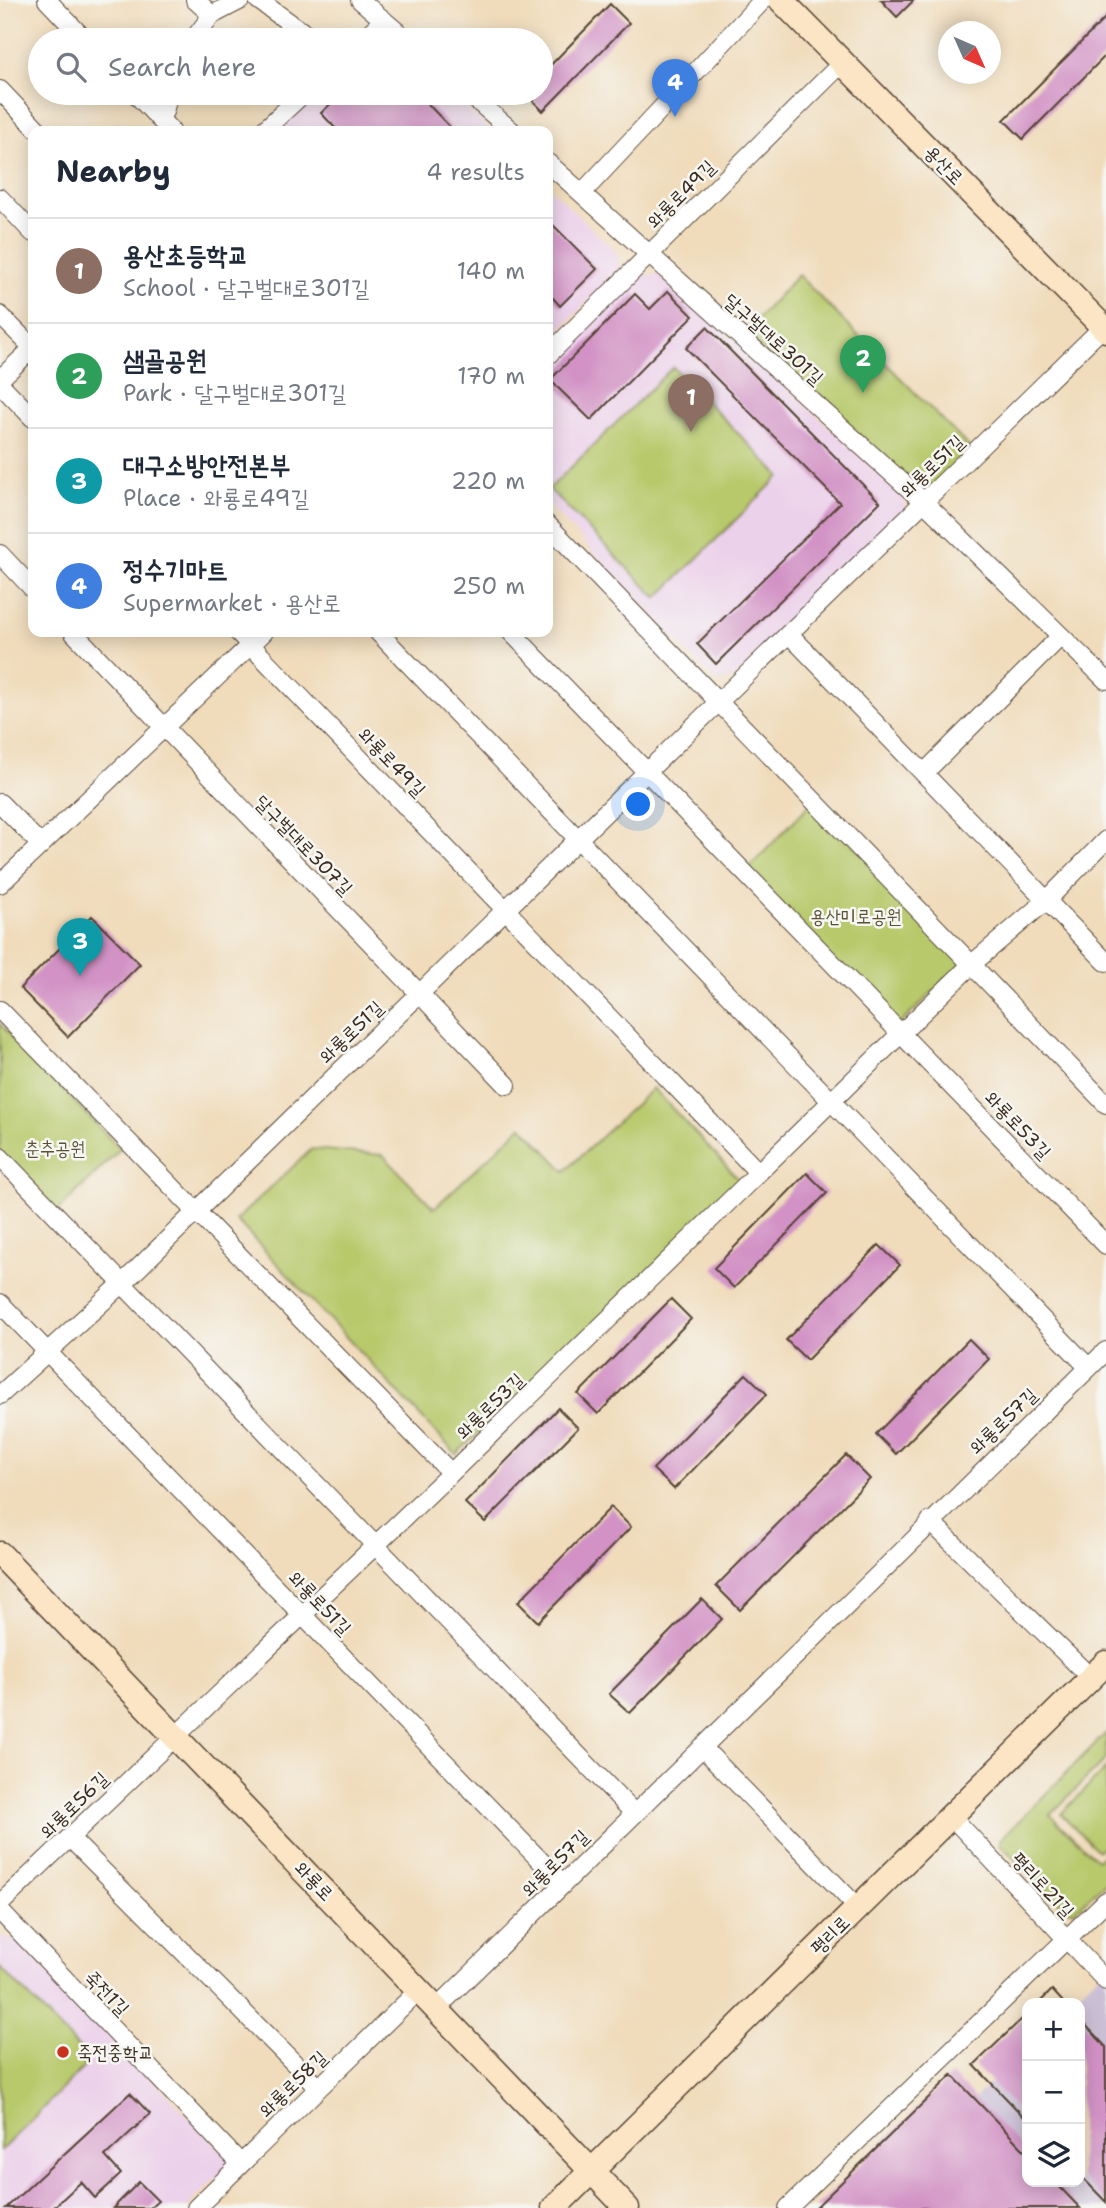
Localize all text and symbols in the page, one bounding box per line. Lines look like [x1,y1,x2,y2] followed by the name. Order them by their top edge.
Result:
[938,21,1001,84] north arrow
[28,28,553,105] search box
[52,48,90,86] icon: search
[108,49,257,84] text: Search here
[652,59,698,117] pin: 4
[919,140,969,190] street label: 용산로
[56,151,171,192] text: Nearby
[641,154,721,234] street label: 와룡로49길
[426,157,525,187] text: 4 results
[123,237,249,272] text: 용산초등학교
[74,256,84,286] text: 1
[457,256,525,286] text: 140 m
[123,273,369,303] text: School · 달구벌대로301길
[719,288,829,390] street label: 달구벌대로301길
[840,335,886,393] pin: 2
[123,342,207,377] text: 샘골공원
[71,361,87,391] text: 2
[457,361,525,391] text: 170 m
[668,374,714,432] pin: 1
[123,378,346,408] text: Park · 달구벌대로301길
[895,429,969,503] street label: 와룡로51길
[123,447,290,482] text: 대구소방안전본부
[71,466,87,496] text: 3
[451,466,525,496] text: 220 m
[123,483,309,513] text: Place · 와룡로49길
[123,552,228,587] text: 정수기마트
[71,571,87,601] text: 4
[452,571,525,601] text: 250 m
[123,588,341,618] text: Supermarket · 용산로
[353,722,431,802] street label: 와룡로49길
[621,787,655,821] your location
[250,789,358,901] street label: 달구벌대로307길
[810,904,902,929] park label: 용산미로공원
[57,918,103,976] pin: 3
[314,995,388,1069] street label: 와룡로51길
[979,1086,1057,1164] street label: 와룡로53길
[24,1136,86,1161] park label: 춘추공원
[451,1367,529,1445] street label: 와룡로53길
[964,1382,1042,1460] street label: 와룡로57길
[283,1566,357,1640] street label: 와룡로51길
[34,1766,114,1844] street label: 와룡로56길
[516,1824,594,1902] street label: 와룡로57길
[1006,1847,1080,1923] street label: 평리로21길
[289,1856,339,1906] street label: 와룡로
[805,1910,855,1960] street label: 평리로
[79,1965,135,2021] street label: 죽전1길
[1022,1998,1085,2187] map controls
[1022,1998,1085,2061] button: +
[77,2040,153,2065] place label: 죽전중학교
[55,2044,71,2060] marker: 죽전중학교
[254,2045,332,2123] street label: 와룡로58길
[1022,2061,1085,2124] button: −
[1022,2124,1085,2187] button: layers

